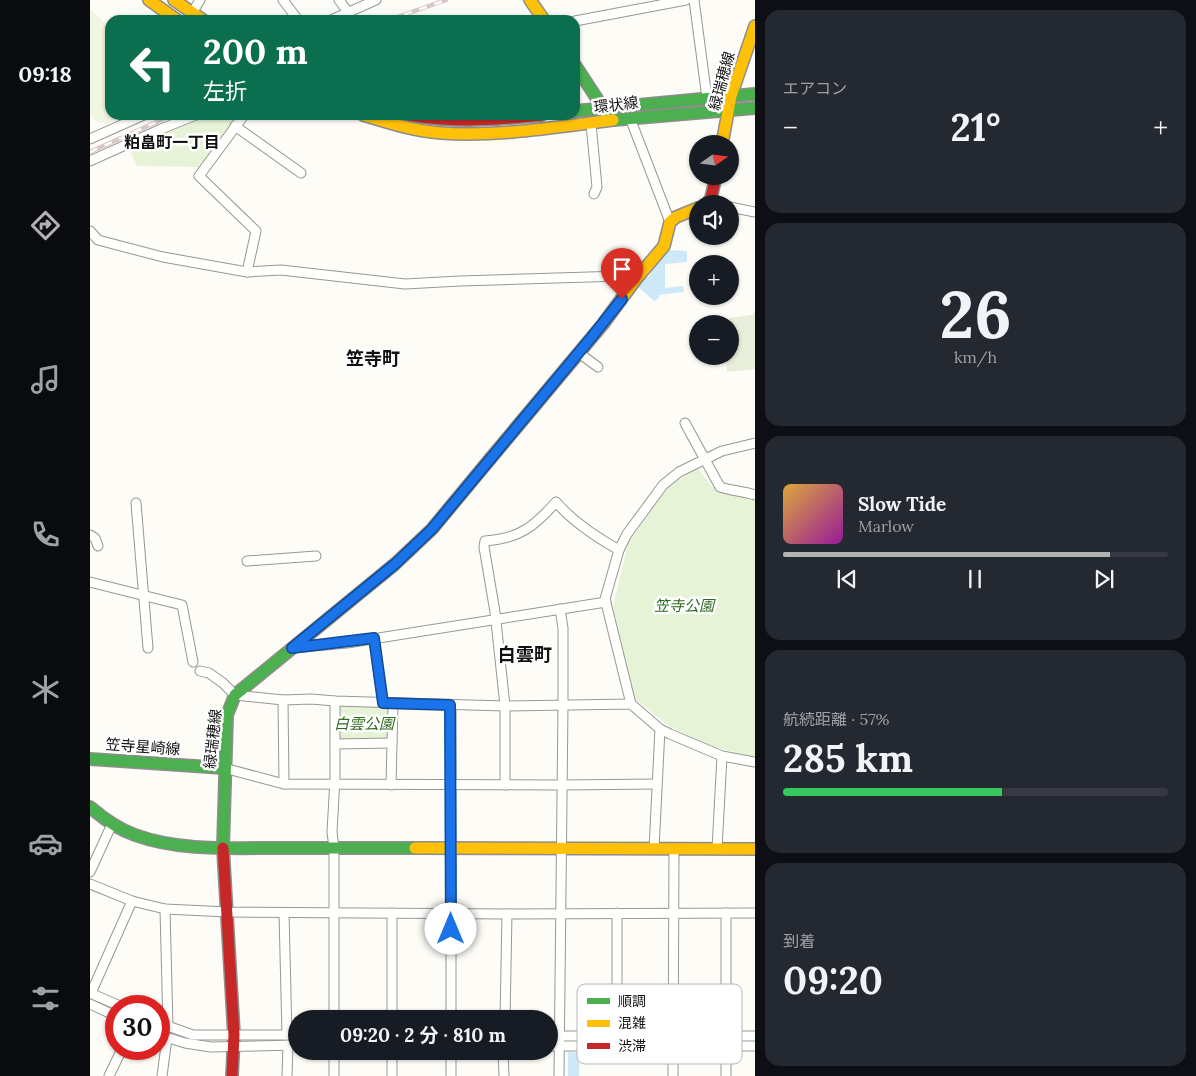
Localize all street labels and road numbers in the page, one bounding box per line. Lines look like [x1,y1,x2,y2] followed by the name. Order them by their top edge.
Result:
[705,49,738,112] street label: 緑瑞穂線
[592,92,639,117] street label: 環状線
[200,708,225,770] street label: 緑瑞穂線
[105,734,181,759] street label: 笠寺星崎線

